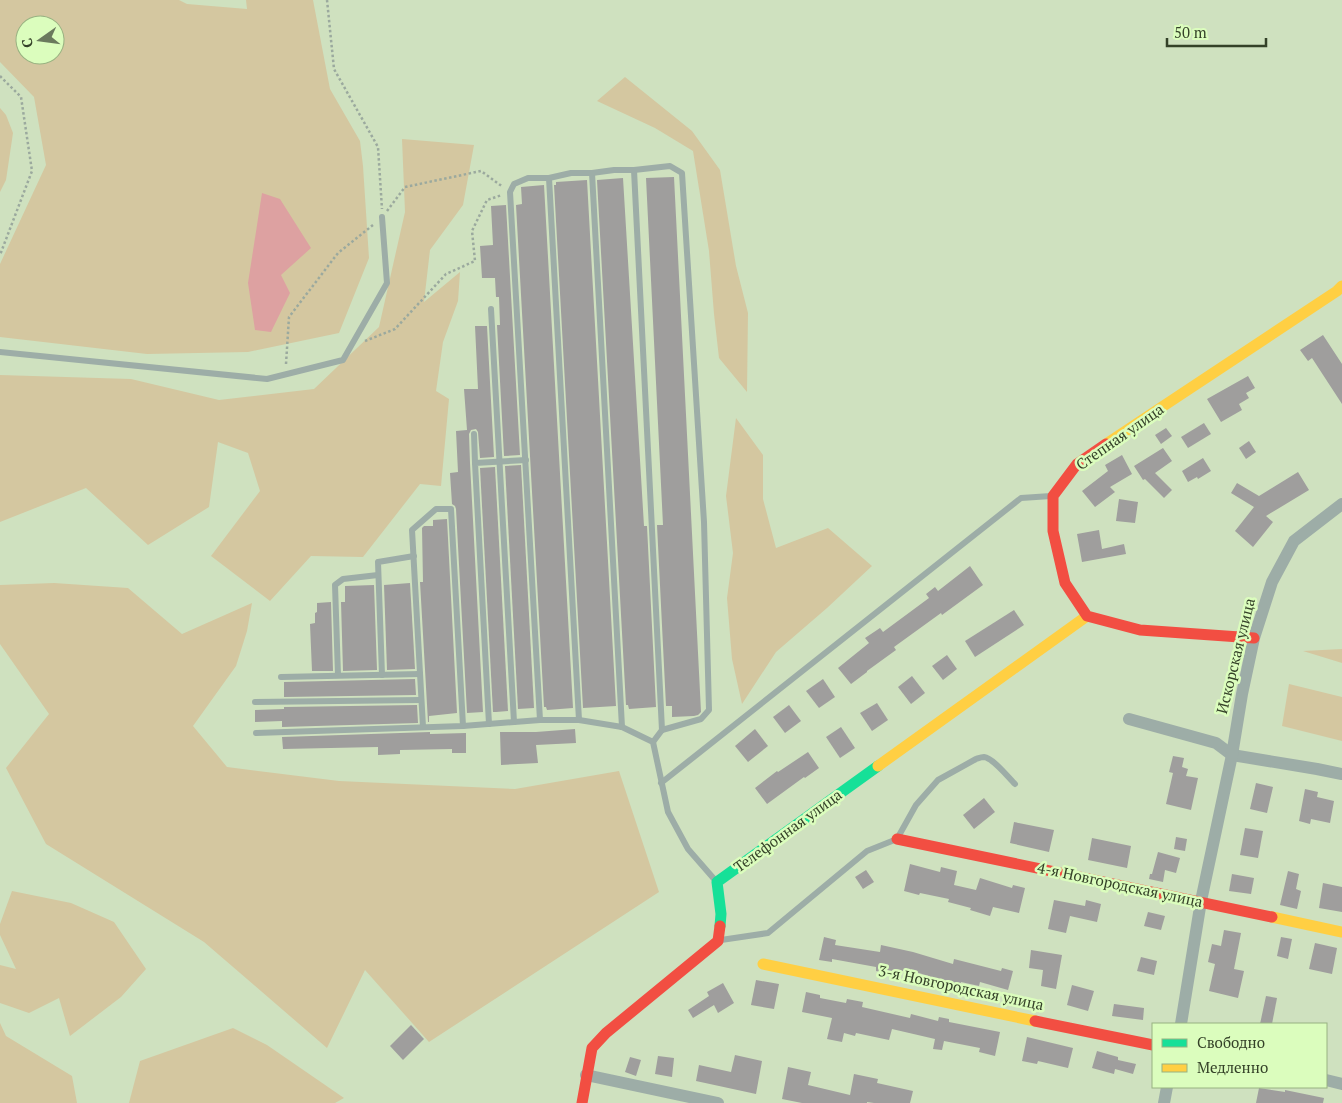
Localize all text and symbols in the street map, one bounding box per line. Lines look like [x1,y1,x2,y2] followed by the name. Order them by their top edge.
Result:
[15,15,65,65] north arrow
[1167,15,1266,47] scale bar
[1174,22,1207,42] text: 50 m
[17,37,37,50] text: С
[1071,398,1168,474] street label: Степная улица
[1211,595,1259,716] street label: Искорская улица
[729,784,846,876] street label: Телефонная улица
[1036,857,1205,911] street label: 4-я Новгородская улица
[877,960,1046,1014] street label: 3-я Новгородская улица
[1152,1023,1327,1088] legend
[1197,1032,1265,1052] text: Свободно
[1197,1057,1268,1077] text: Медленно

